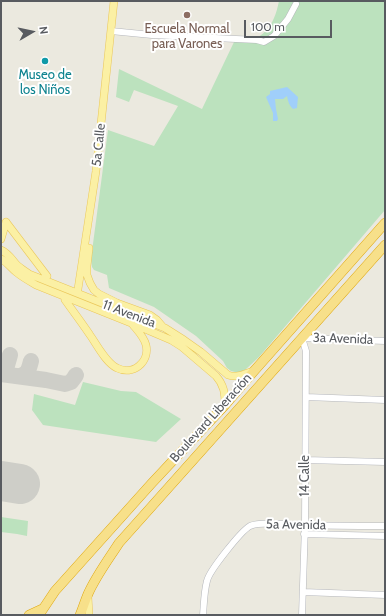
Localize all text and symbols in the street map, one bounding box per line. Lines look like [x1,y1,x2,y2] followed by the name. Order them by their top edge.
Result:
[182,10,192,20] marker: Escuela Normal para Varones
[12,12,52,52] north arrow
[246,12,334,38] scale bar
[251,19,285,34] text: 100 m
[144,21,230,52] place label: Escuela Normal para Varones
[36,25,51,35] text: N
[40,56,50,66] marker: Museo de los Niños
[18,67,72,98] place label: Museo de los Niños
[89,123,109,167] street label: 5a Calle
[100,297,158,331] street label: 11 Avenida
[313,330,373,348] street label: 3a Avenida
[167,370,255,466] street label: Boulevard Liberación
[297,455,313,497] street label: 14 Calle
[266,517,326,533] street label: 5a Avenida

